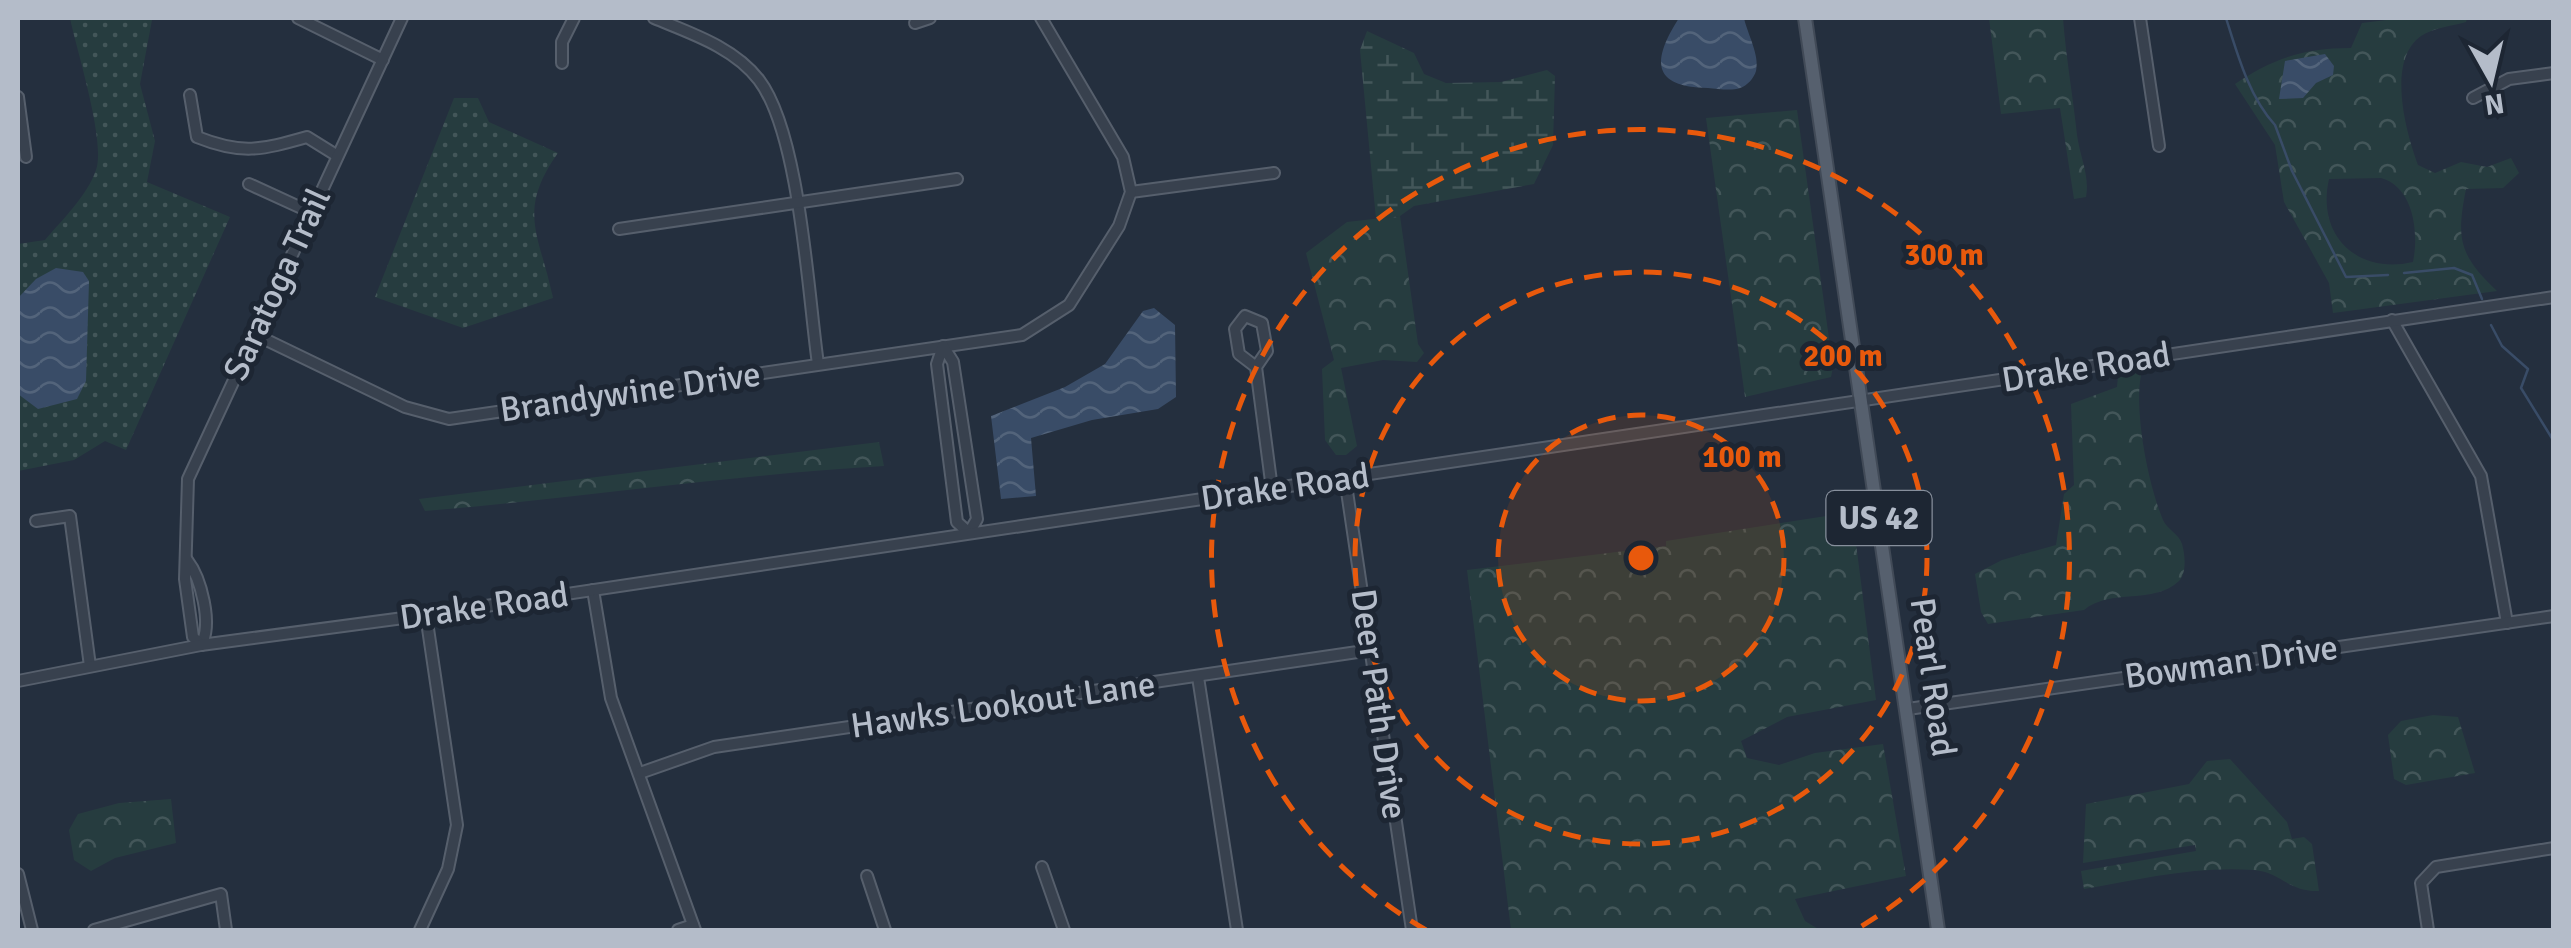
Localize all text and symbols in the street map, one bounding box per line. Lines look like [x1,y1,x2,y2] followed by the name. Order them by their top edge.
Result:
[2441,30,2541,130] north arrow
[2482,86,2506,122] text: N
[214,181,340,387] street label: Saratoga Trail
[1904,237,1984,274] text: 300 m
[1999,332,2173,402] street label: Drake Road
[1803,338,1883,375] text: 200 m
[497,352,763,432] street label: Brandywine Drive
[1702,439,1782,476] text: 100 m
[1198,454,1372,520] street label: Drake Road
[1826,491,1932,545] road number: US 42
[1623,540,1659,576] centre of rings
[397,573,571,639] street label: Drake Road
[1342,586,1416,822] street label: Deer Path Drive
[1901,595,1965,759] street label: Pearl Road
[2122,626,2340,698] street label: Bowman Drive
[848,662,1158,748] street label: Hawks Lookout Lane

